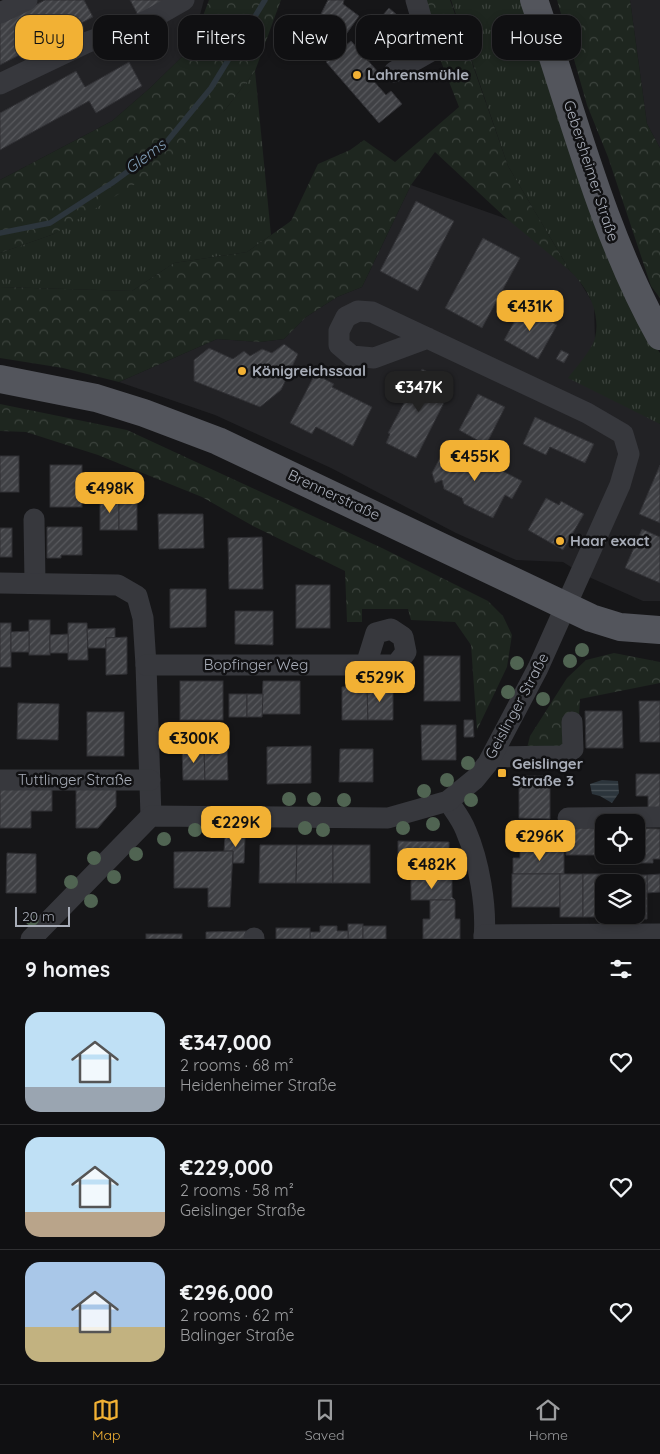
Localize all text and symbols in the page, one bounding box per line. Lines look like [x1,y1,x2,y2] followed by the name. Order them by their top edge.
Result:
[15,15,83,60] chip: Buy
[93,15,168,60] chip: Rent
[178,15,264,60] chip: Filters
[274,15,346,60] chip: New
[356,15,482,60] chip: Apartment
[492,15,581,60] chip: House
[367,65,469,84] place label: Lahrensmühle
[351,69,363,81] marker: Lahrensmühle
[560,98,623,244] street label: Gebersheimer Straße
[121,133,170,178] water label: Glems
[495,290,565,332] pin: €431K
[508,296,552,316] text: €431K
[252,361,366,380] place label: Königreichssaal
[236,365,248,377] marker: Königreichssaal
[384,370,454,413] pin: €347K
[396,377,442,397] text: €347K
[440,440,510,482] pin: €455K
[451,446,499,466] text: €455K
[285,465,383,524] street label: Brennerstraße
[75,472,145,514] pin: €498K
[86,478,134,498] text: €498K
[570,531,650,550] place label: Haar exact
[554,535,566,547] marker: Haar exact
[481,649,553,762] street label: Geislinger Straße
[204,655,308,674] street label: Bopfinger Weg
[345,660,415,703] pin: €529K
[356,667,404,687] text: €529K
[159,722,229,764] pin: €300K
[170,728,218,748] text: €300K
[512,754,584,790] place label: Geislinger Straße 3
[496,767,508,779] marker: Geislinger Straße 3
[18,770,132,789] street label: Tuttlinger Straße
[201,806,271,848] pin: €229K
[212,812,260,832] text: €229K
[595,814,645,924] map controls
[595,814,645,864] button: locate
[505,820,575,862] pin: €296K
[516,826,564,846] text: €296K
[397,848,467,890] pin: €482K
[408,854,456,874] text: €482K
[595,874,645,924] button: layers
[15,904,70,927] scale bar
[22,907,55,925] text: 20 m
[607,955,635,983] icon: filters
[25,956,110,982] text: 9 homes
[180,1029,272,1055] text: €347,000
[65,1032,125,1092] icon: home
[607,1048,635,1076] icon: heart
[180,1055,294,1075] text: 2 rooms · 68 m²
[180,1075,337,1095] text: Heidenheimer Straße
[180,1154,273,1180] text: €229,000
[65,1157,125,1217] icon: home
[607,1173,635,1201] icon: heart
[180,1180,294,1200] text: 2 rooms · 58 m²
[180,1200,306,1220] text: Geislinger Straße
[180,1279,273,1305] text: €296,000
[65,1282,125,1342] icon: home
[607,1298,635,1326] icon: heart
[180,1305,294,1325] text: 2 rooms · 62 m²
[180,1325,295,1345] text: Balinger Straße
[92,1396,121,1444] tab: Map
[305,1396,345,1444] tab: Saved
[529,1396,568,1444] tab: Home

